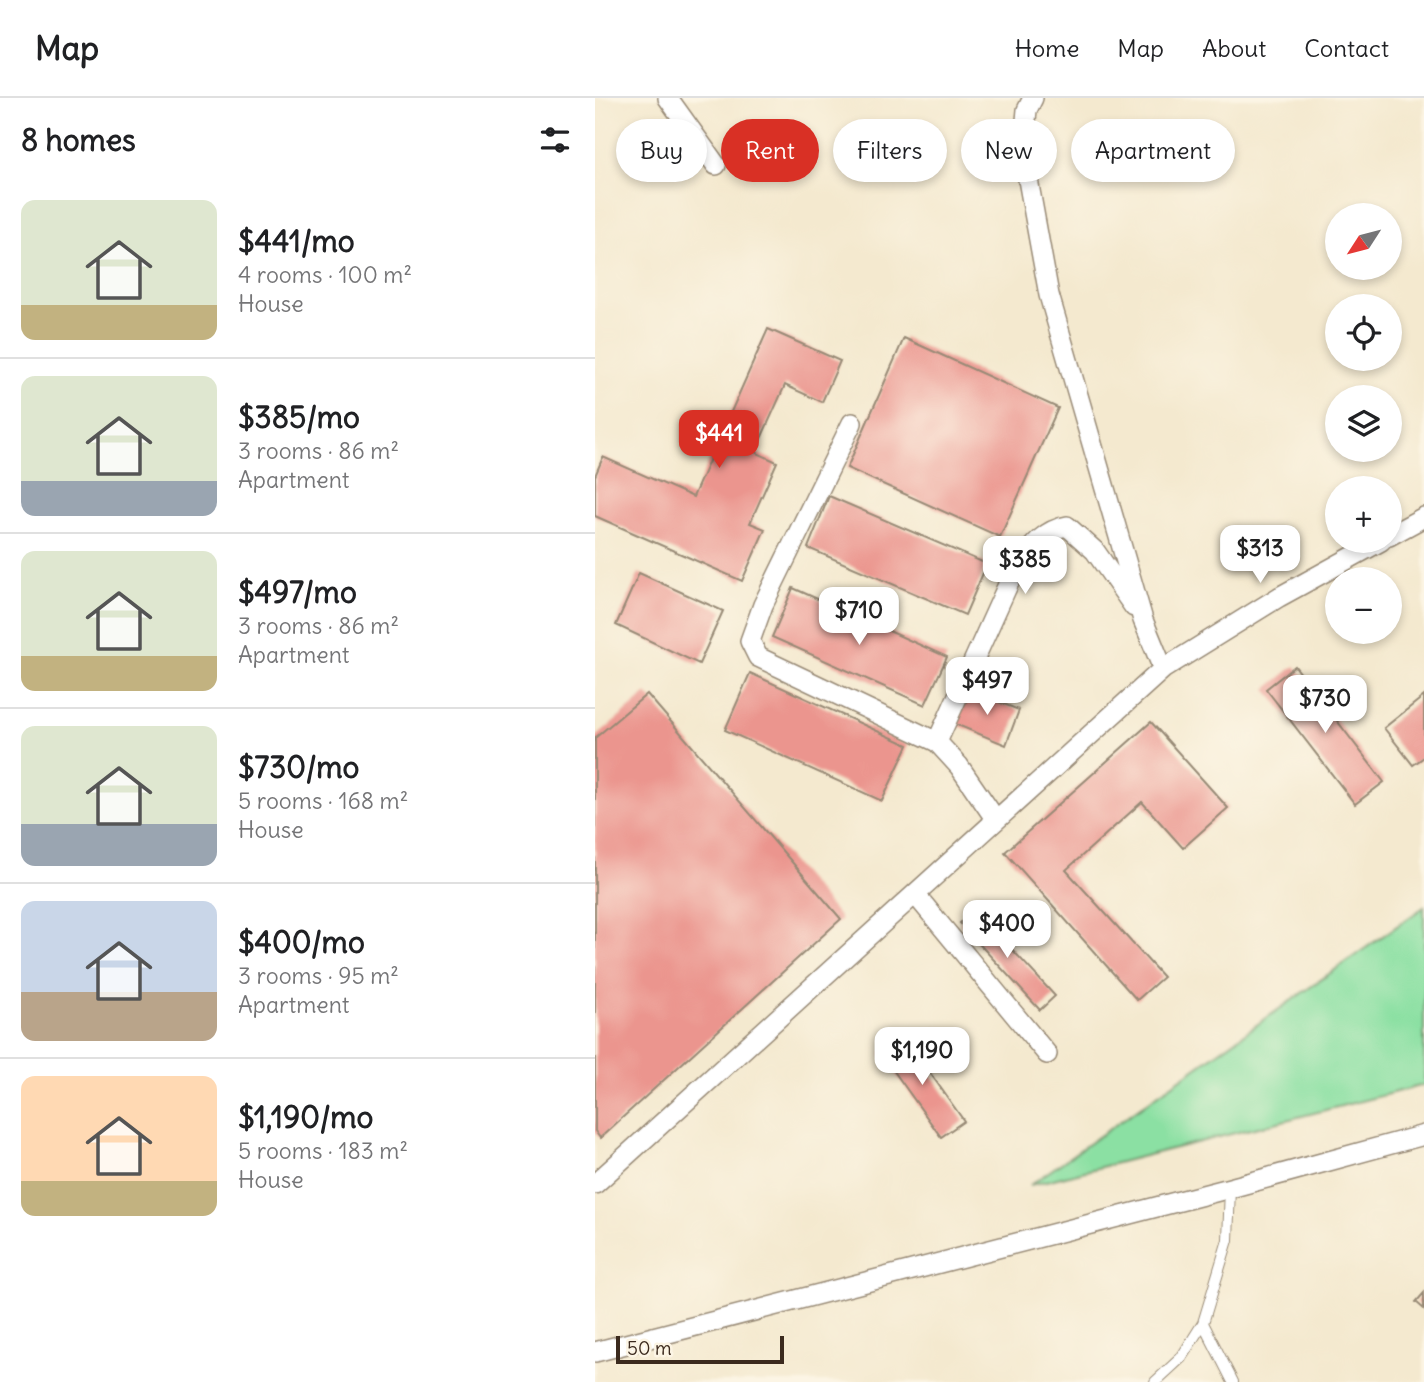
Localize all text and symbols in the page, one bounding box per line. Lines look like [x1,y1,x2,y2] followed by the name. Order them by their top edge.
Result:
[35,27,99,69] text: Map
[1015,33,1079,63] text: Home
[1117,33,1164,63] text: Map
[1202,33,1266,63] text: About
[1304,33,1389,63] text: Contact
[616,119,707,182] chip: Buy
[721,119,819,182] chip: Rent
[833,119,947,182] chip: Filters
[961,119,1057,182] chip: New
[1071,119,1235,182] chip: Apartment
[21,121,136,159] text: 8 homes
[536,121,574,159] icon: filters
[1325,203,1402,280] north arrow
[1325,203,1402,644] map controls
[238,222,355,260] text: $441/mo
[77,228,161,312] icon: home
[238,260,412,289] text: 4 rooms · 100 m²
[238,289,304,318] text: House
[1325,294,1402,371] button: locate
[1325,385,1402,462] button: layers
[238,398,360,436] text: $385/mo
[77,404,161,488] icon: home
[678,410,760,470] pin: $441
[695,418,743,447] text: $441
[238,436,399,465] text: 3 rooms · 86 m²
[238,465,350,494] text: Apartment
[1325,476,1402,553] button: +
[1219,526,1301,585] pin: $313
[1236,533,1284,562] text: $313
[984,536,1066,596] pin: $385
[999,544,1051,573] text: $385
[1325,567,1402,644] button: −
[238,573,357,611] text: $497/mo
[77,579,161,663] icon: home
[818,588,900,647] pin: $710
[835,595,883,624] text: $710
[238,611,399,640] text: 3 rooms · 86 m²
[238,640,350,669] text: Apartment
[946,658,1028,717] pin: $497
[962,665,1012,694] text: $497
[1284,676,1366,735] pin: $730
[1299,683,1351,712] text: $730
[238,748,359,786] text: $730/mo
[77,754,161,838] icon: home
[238,786,408,815] text: 5 rooms · 168 m²
[238,815,304,844] text: House
[966,900,1048,960] pin: $400
[979,908,1035,937] text: $400
[238,923,365,961] text: $400/mo
[77,929,161,1013] icon: home
[238,961,399,990] text: 3 rooms · 95 m²
[238,990,350,1019] text: Apartment
[865,1028,979,1087] pin: $1,190
[891,1035,953,1064] text: $1,190
[238,1098,373,1136] text: $1,190/mo
[77,1104,161,1188] icon: home
[238,1136,408,1165] text: 5 rooms · 183 m²
[238,1165,304,1194] text: House
[616,1333,784,1365] scale bar
[627,1336,672,1360] text: 50 m

